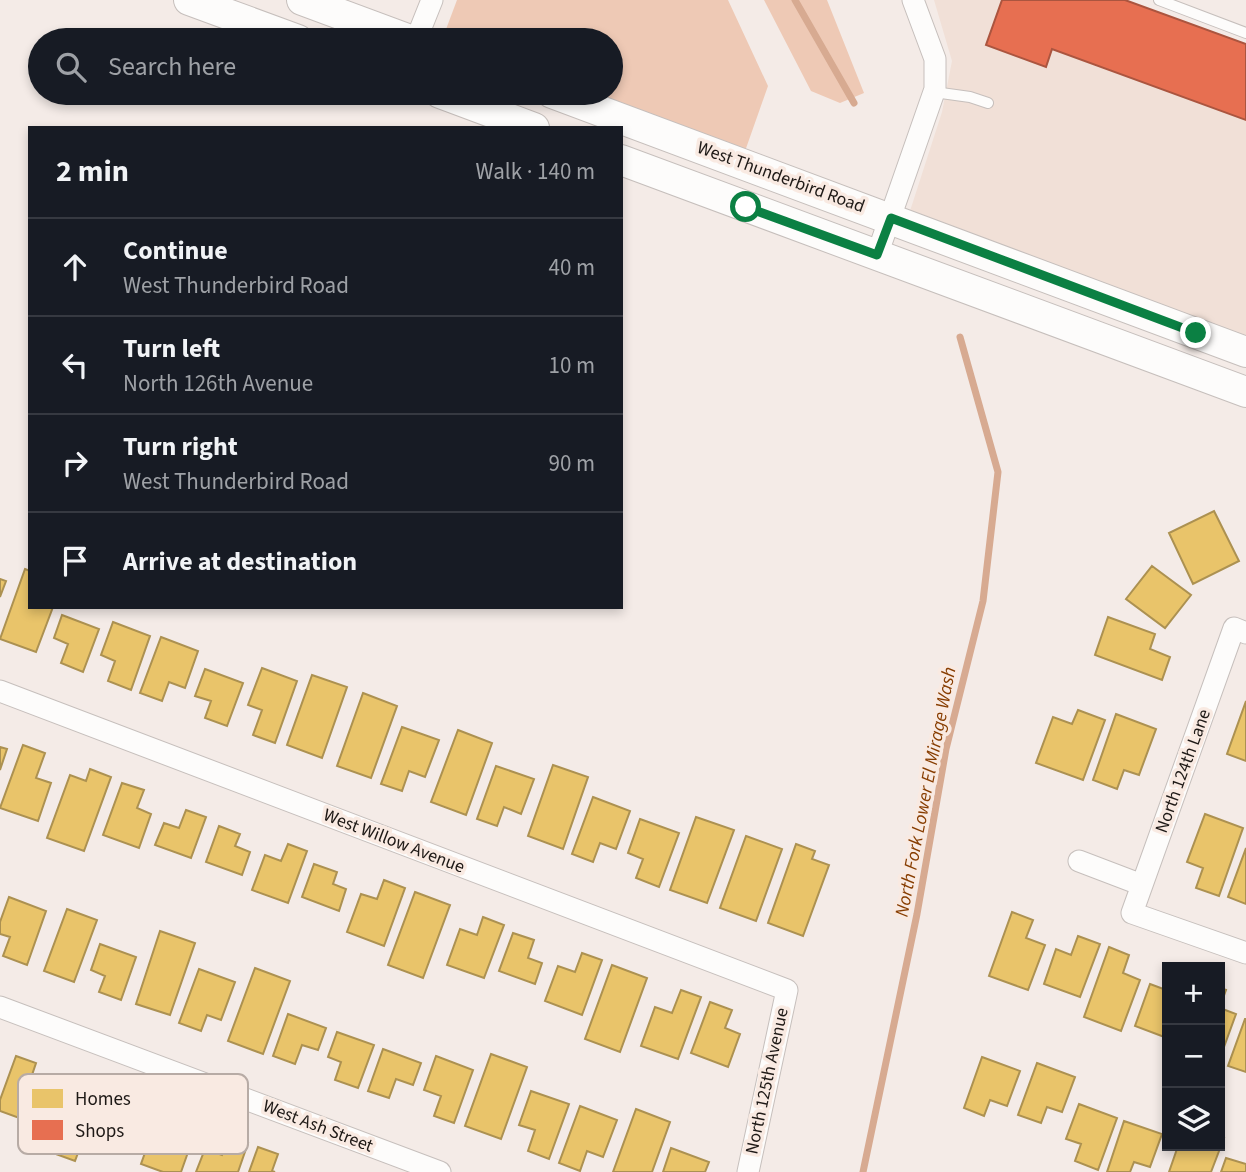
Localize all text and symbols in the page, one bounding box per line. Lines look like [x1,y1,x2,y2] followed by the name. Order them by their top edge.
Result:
[28,28,623,105] search box
[52,48,90,86] icon: search
[108,48,236,85] text: Search here
[694,135,868,219] street label: West Thunderbird Road
[56,150,129,193] text: 2 min
[476,155,595,188] text: Walk · 140 m
[730,191,761,222] route start
[123,232,228,269] text: Continue
[56,248,94,286] icon: ahead
[548,251,595,284] text: 40 m
[123,269,349,302] text: West Thunderbird Road
[1180,317,1211,348] route end
[123,330,220,367] text: Turn left
[56,346,94,384] icon: left
[548,349,595,382] text: 10 m
[123,367,313,400] text: North 126th Avenue
[123,428,238,465] text: Turn right
[56,444,94,482] icon: right
[548,447,595,480] text: 90 m
[123,465,349,498] text: West Thunderbird Road
[56,542,94,580] icon: arrive
[123,543,357,580] text: Arrive at destination
[888,665,964,919] water label: North Fork Lower El Mirage Wash
[1149,706,1217,836] street label: North 124th Lane
[320,803,468,879] street label: West Willow Avenue
[1162,962,1225,1151] map controls
[1162,962,1225,1025] button: +
[739,1006,795,1156] street label: North 125th Avenue
[1162,1025,1225,1088] button: −
[18,1074,248,1154] legend
[75,1086,131,1113] text: Homes
[1162,1088,1225,1151] button: layers
[259,1094,377,1158] street label: West Ash Street
[75,1118,124,1145] text: Shops

